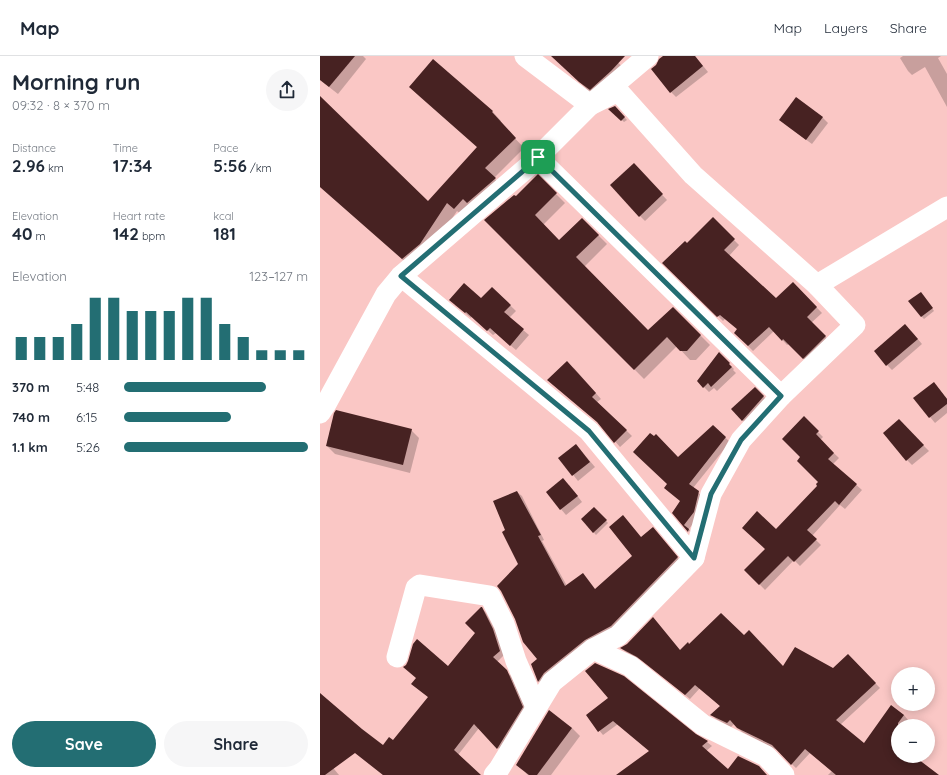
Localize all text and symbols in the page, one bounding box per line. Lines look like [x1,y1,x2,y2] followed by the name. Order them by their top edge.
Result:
[20,16,59,40] text: Map
[773,19,802,37] text: Map
[824,19,868,37] text: Layers
[890,19,927,37] text: Share
[12,68,140,96] text: Morning run
[266,69,308,111] button: share
[12,97,110,113] text: 09:32 · 8 × 370 m
[521,140,555,174] pin
[12,141,56,155] text: Distance
[113,141,138,155] text: Time
[213,141,238,155] text: Pace
[527,146,549,168] icon: arrive
[12,155,45,176] text: 2.96
[113,155,152,176] text: 17:34
[213,155,247,176] text: 5:56
[45,161,64,175] text: km
[247,161,272,175] text: /km
[12,209,58,223] text: Elevation
[113,209,165,223] text: Heart rate
[213,209,234,223] text: kcal
[12,223,32,244] text: 40
[113,223,139,244] text: 142
[213,223,236,244] text: 181
[32,229,45,243] text: m
[139,229,165,243] text: bpm
[12,268,67,284] text: Elevation
[249,268,308,284] text: 123–127 m
[12,379,50,395] text: 370 m
[76,379,99,395] text: 5:48
[12,409,50,425] text: 740 m
[76,409,97,425] text: 6:15
[12,439,48,455] text: 1.1 km
[76,439,100,455] text: 5:26
[891,667,935,763] map controls
[891,667,935,711] button: +
[891,719,935,763] button: −
[12,721,156,767] button: Save
[164,721,308,767] button: Share

